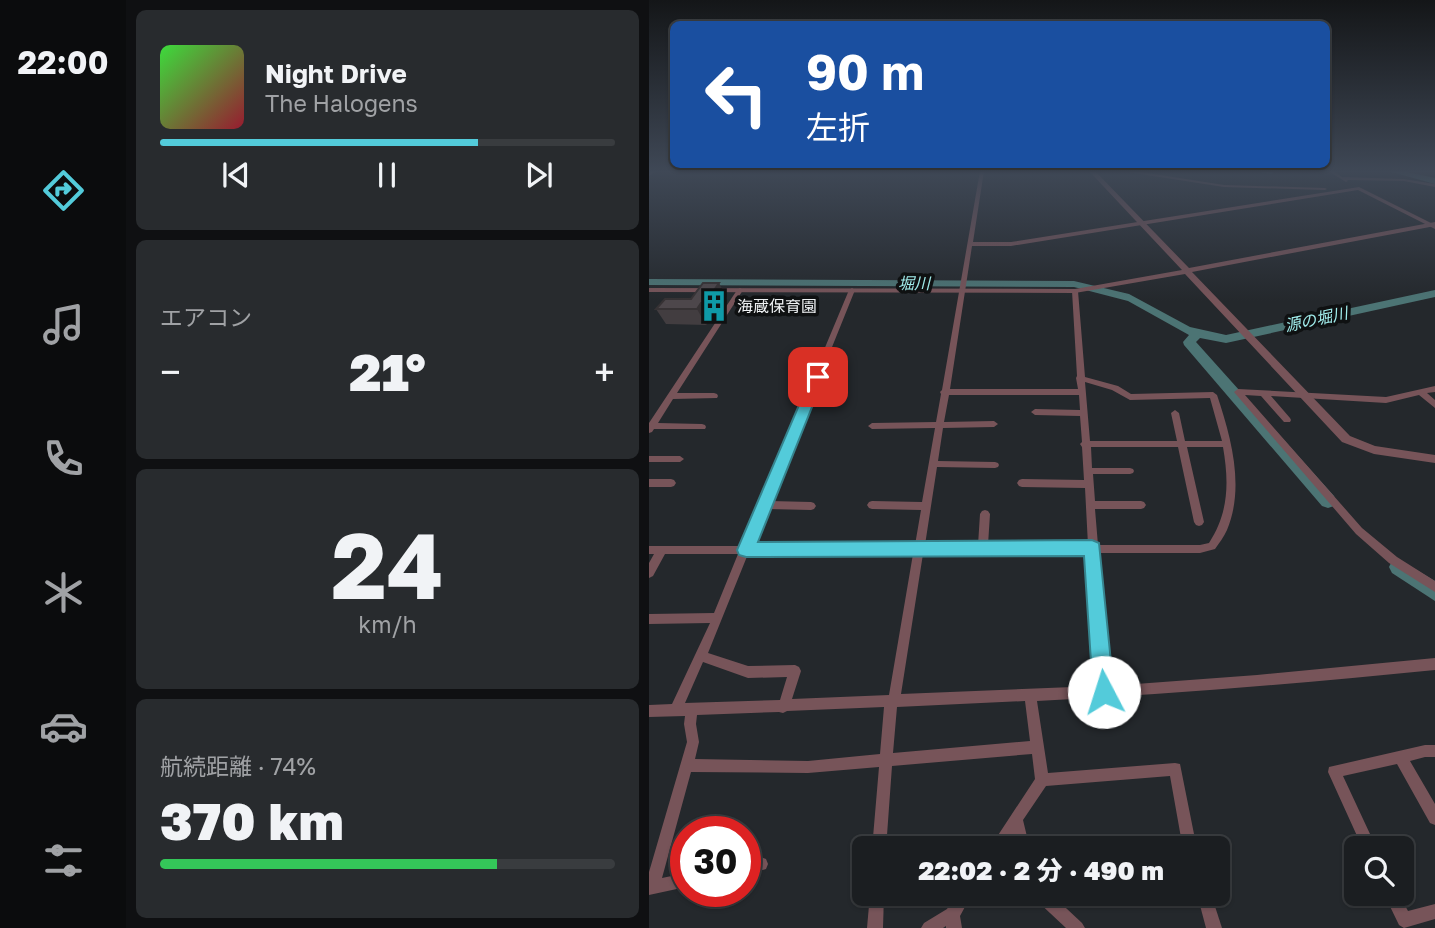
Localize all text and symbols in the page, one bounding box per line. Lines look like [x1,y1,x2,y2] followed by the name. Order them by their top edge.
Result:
[806,42,924,101] text: 90 m
[18,43,108,81] text: 22:00
[691,49,782,140] icon: left
[265,58,407,89] text: Night Drive
[265,89,418,117] text: The Halogens
[806,108,870,146] text: 左折
[217,156,255,194] icon: previous
[368,156,406,194] icon: pause
[520,156,558,194] icon: next
[39,166,88,215] icon: directions
[898,273,932,293] water label: 堀川
[697,289,731,323] building icon: 海蔵保育園
[737,296,817,316] place label: 海蔵保育園
[39,300,88,349] icon: music
[1283,302,1351,335] water label: 源の堀川
[160,303,252,331] text: エアコン
[349,340,426,402] text: 21°
[788,347,848,407] pin
[160,349,181,394] text: −
[594,349,615,394] text: +
[799,358,837,396] icon: arrive
[39,434,88,483] icon: phone
[331,510,444,619] text: 24
[39,568,88,617] icon: climate
[358,610,417,638] text: km/h
[1067,655,1141,729] position arrow
[39,702,88,751] icon: car
[160,752,316,780] text: 航続距離 · 74%
[160,789,344,851] text: 370 km
[670,816,761,907] speed limit sign: 30
[39,836,88,885] icon: filters
[1344,836,1414,906] map controls
[1344,836,1414,906] button: search
[918,855,1164,886] text: 22:02 · 2 分 · 490 m

